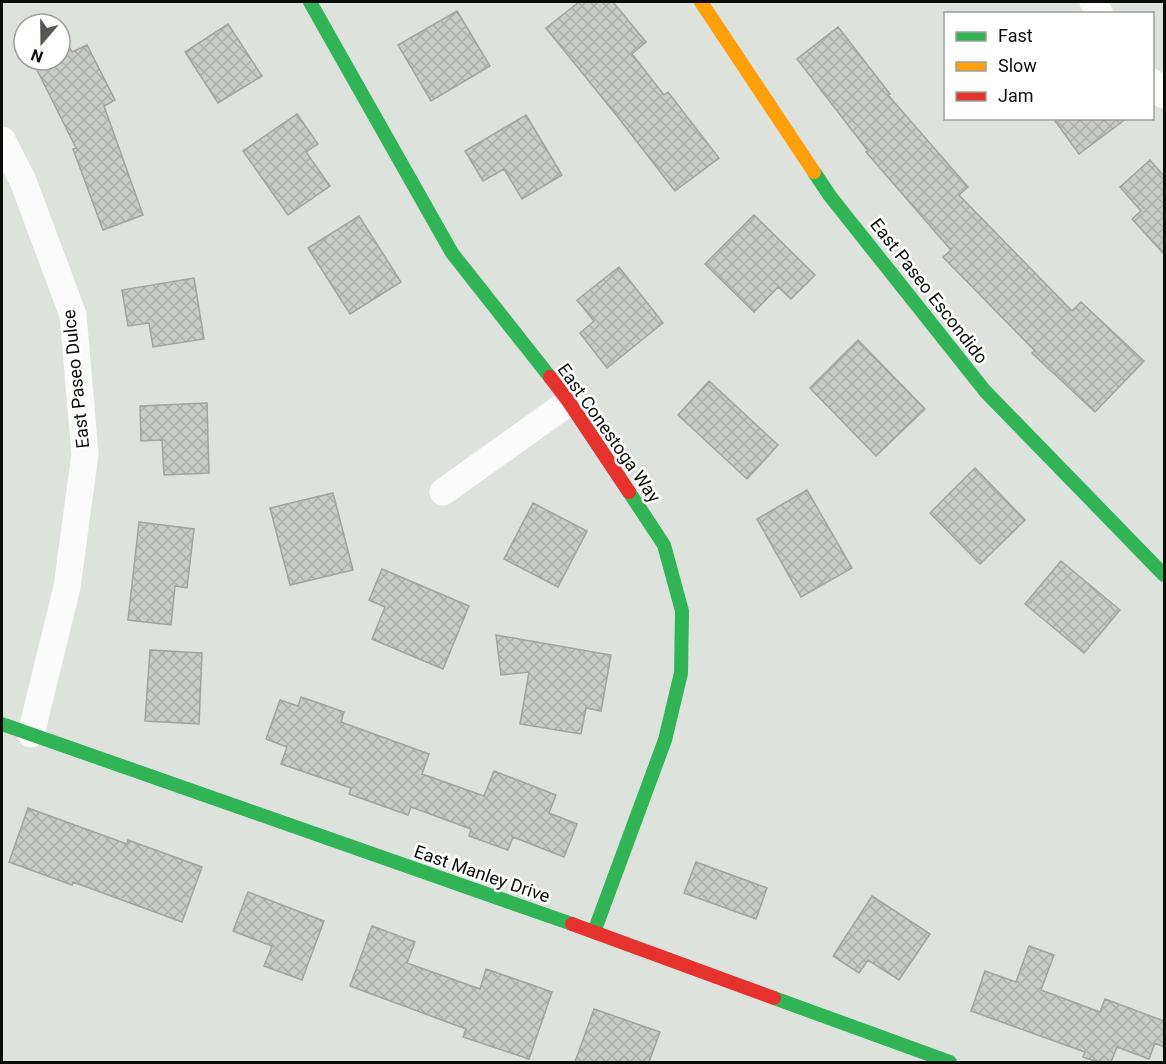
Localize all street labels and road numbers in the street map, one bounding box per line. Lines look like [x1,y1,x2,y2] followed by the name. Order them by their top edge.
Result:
[866,214,993,367] street label: East Paseo Escondido
[58,309,93,449] street label: East Paseo Dulce
[554,359,665,507] street label: East Conestoga Way
[411,840,553,907] street label: East Manley Drive

